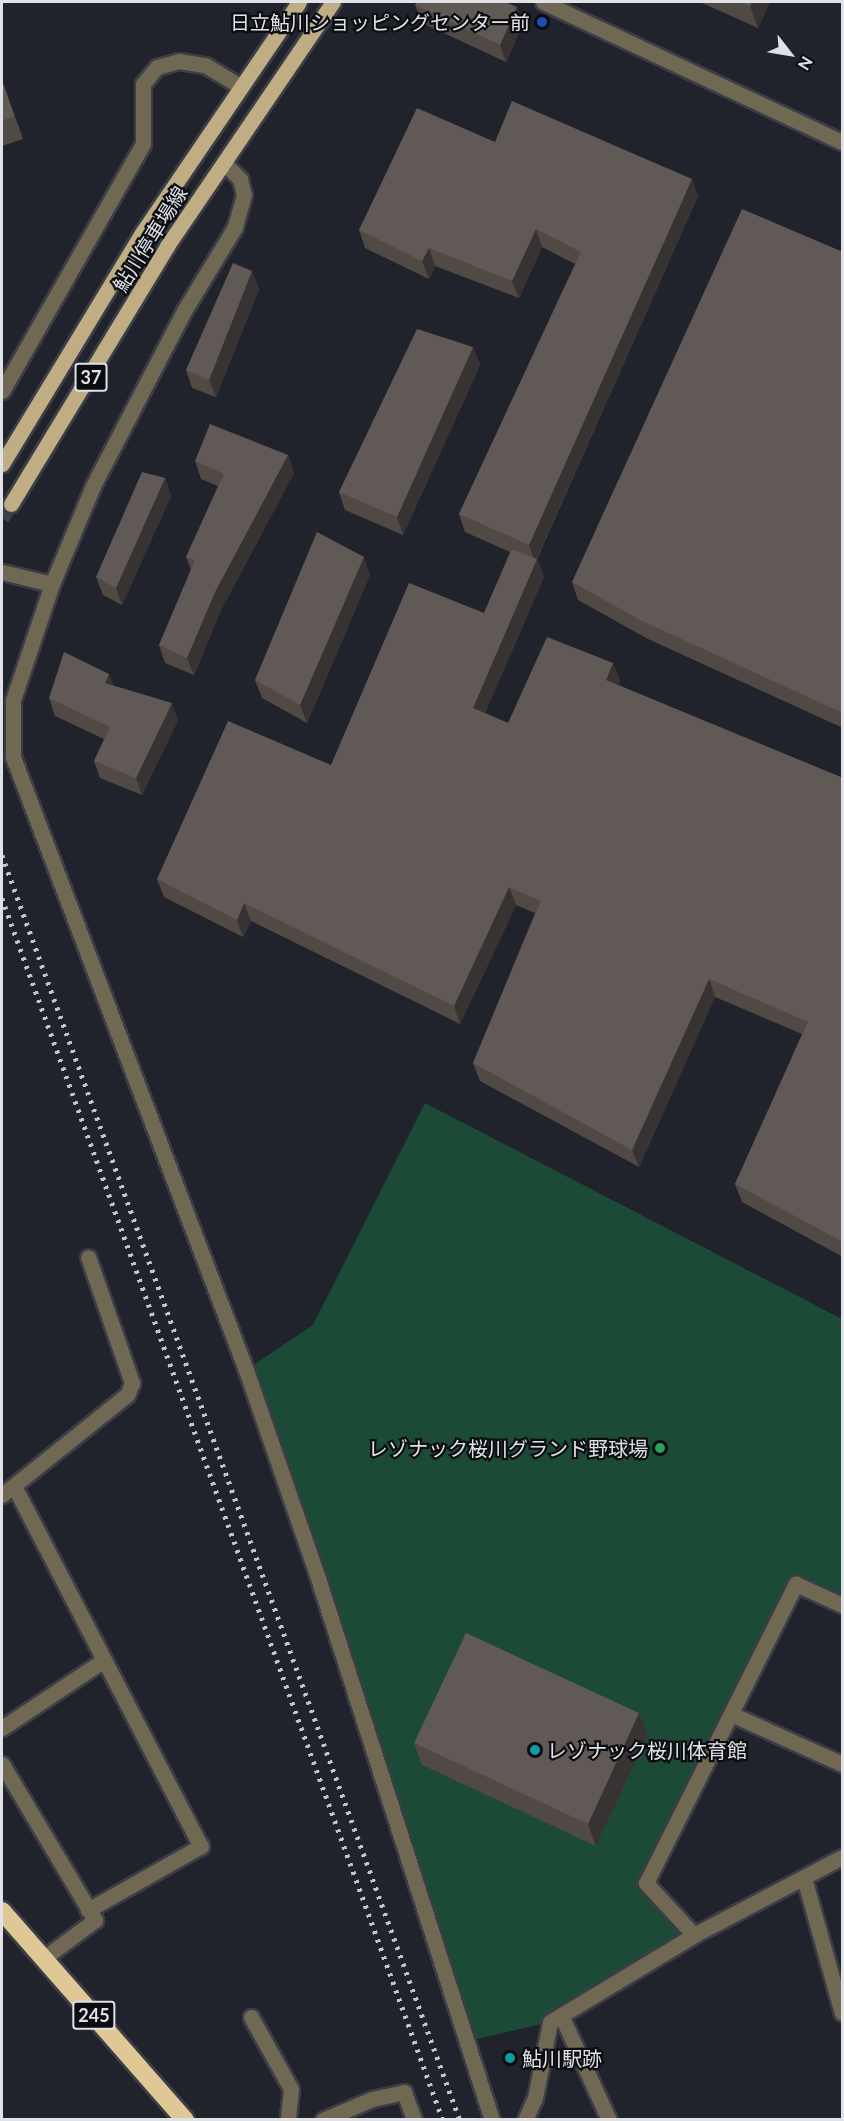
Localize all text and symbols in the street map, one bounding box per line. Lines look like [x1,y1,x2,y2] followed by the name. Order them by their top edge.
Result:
[230,10,530,34] place label: 日立鮎川ショッピングセンター前
[535,15,549,29] marker: 日立鮎川ショッピングセンター前
[760,24,820,84] north arrow
[795,53,817,74] text: N
[108,182,192,296] street label: 鮎川停車場線
[74,362,107,392] road number: 37
[368,1436,648,1460] place label: レゾナック桜川グランド野球場
[653,1441,667,1455] marker: レゾナック桜川グランド野球場
[547,1738,747,1762] place label: レゾナック桜川体育館
[528,1743,542,1757] marker: レゾナック桜川体育館
[72,2000,116,2030] road number: 245
[522,2046,602,2070] place label: 鮎川駅跡
[503,2051,517,2065] marker: 鮎川駅跡

